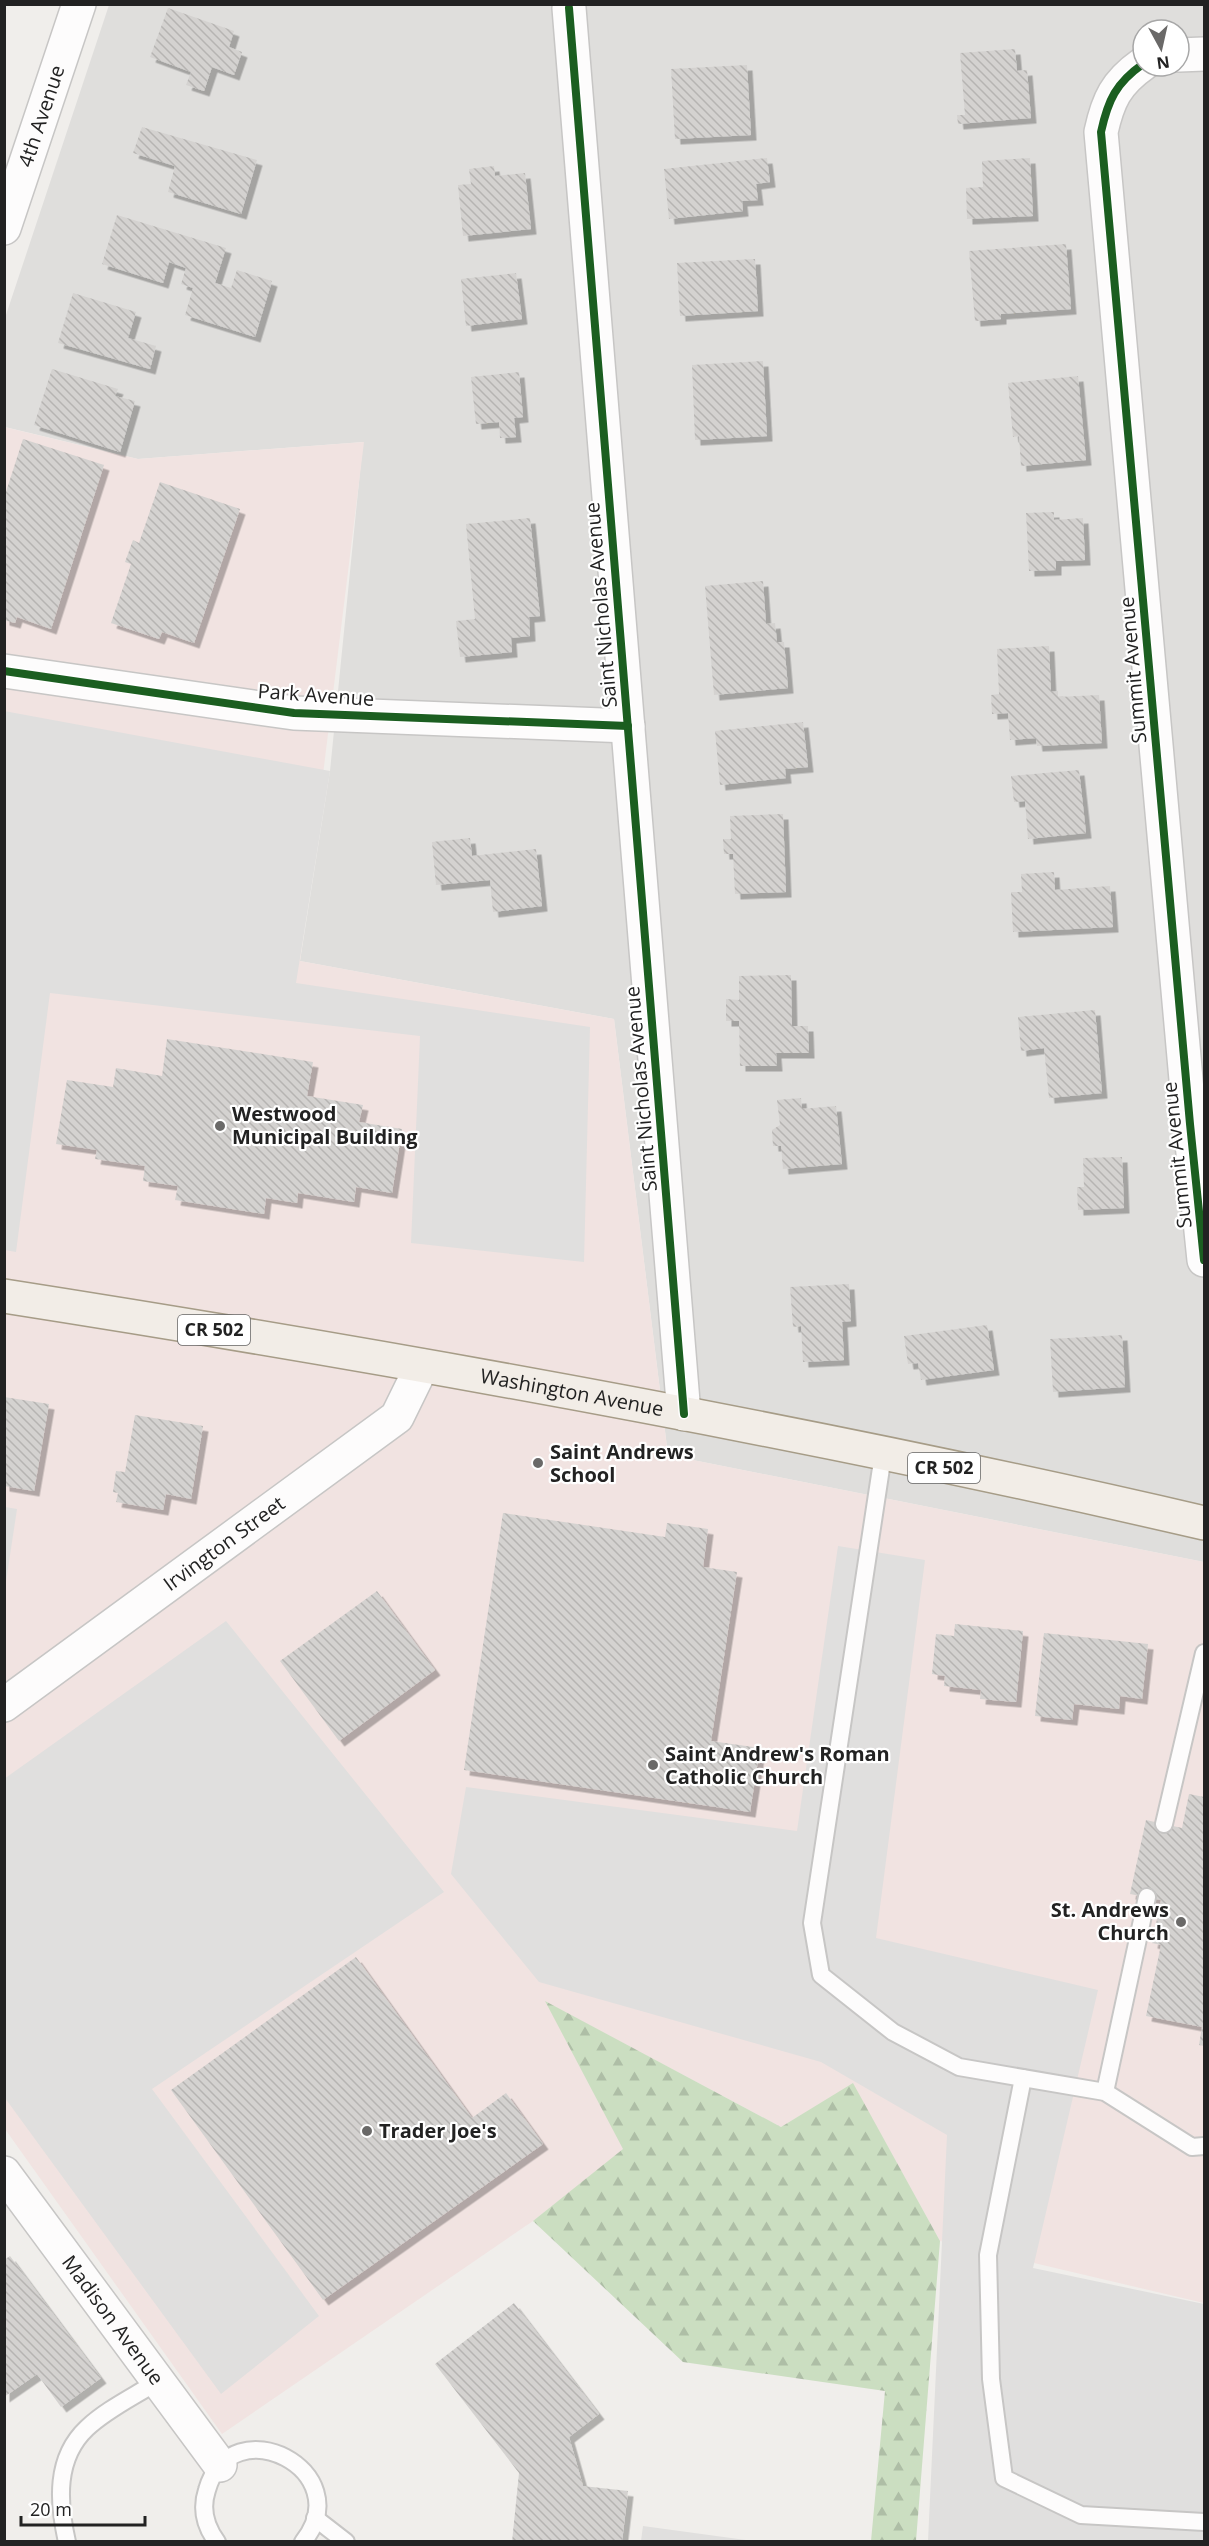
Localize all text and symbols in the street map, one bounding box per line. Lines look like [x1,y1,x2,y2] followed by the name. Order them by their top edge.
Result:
[1131,18,1191,78] north arrow
[1155,51,1171,75] text: N
[11,62,71,170] street label: 4th Avenue
[578,501,623,709] street label: Saint Nicholas Avenue
[1113,596,1152,745] street label: Summit Avenue
[257,677,375,712] street label: Park Avenue
[618,985,663,1193] street label: Saint Nicholas Avenue
[1155,1080,1198,1230] street label: Summit Avenue
[232,1100,418,1150] place label: Westwood Municipal Building
[213,1119,227,1133] marker: Westwood Municipal Building
[178,1315,250,1345] road number: CR 502
[478,1362,666,1422] street label: Washington Avenue
[550,1438,694,1488] place label: Saint Andrews School
[908,1453,980,1483] road number: CR 502
[531,1456,545,1470] marker: Saint Andrews School
[158,1490,290,1597] street label: Irvington Street
[665,1740,890,1790] place label: Saint Andrew's Roman Catholic Church
[646,1758,660,1772] marker: Saint Andrew's Roman Catholic Church
[1051,1896,1169,1946] place label: St. Andrews Church
[1174,1915,1188,1929] marker: St. Andrews Church
[379,2117,497,2144] place label: Trader Joe's
[360,2124,374,2138] marker: Trader Joe's
[56,2249,170,2390] street label: Madison Avenue
[21,2489,146,2527] scale bar
[30,2497,72,2521] text: 20 m

